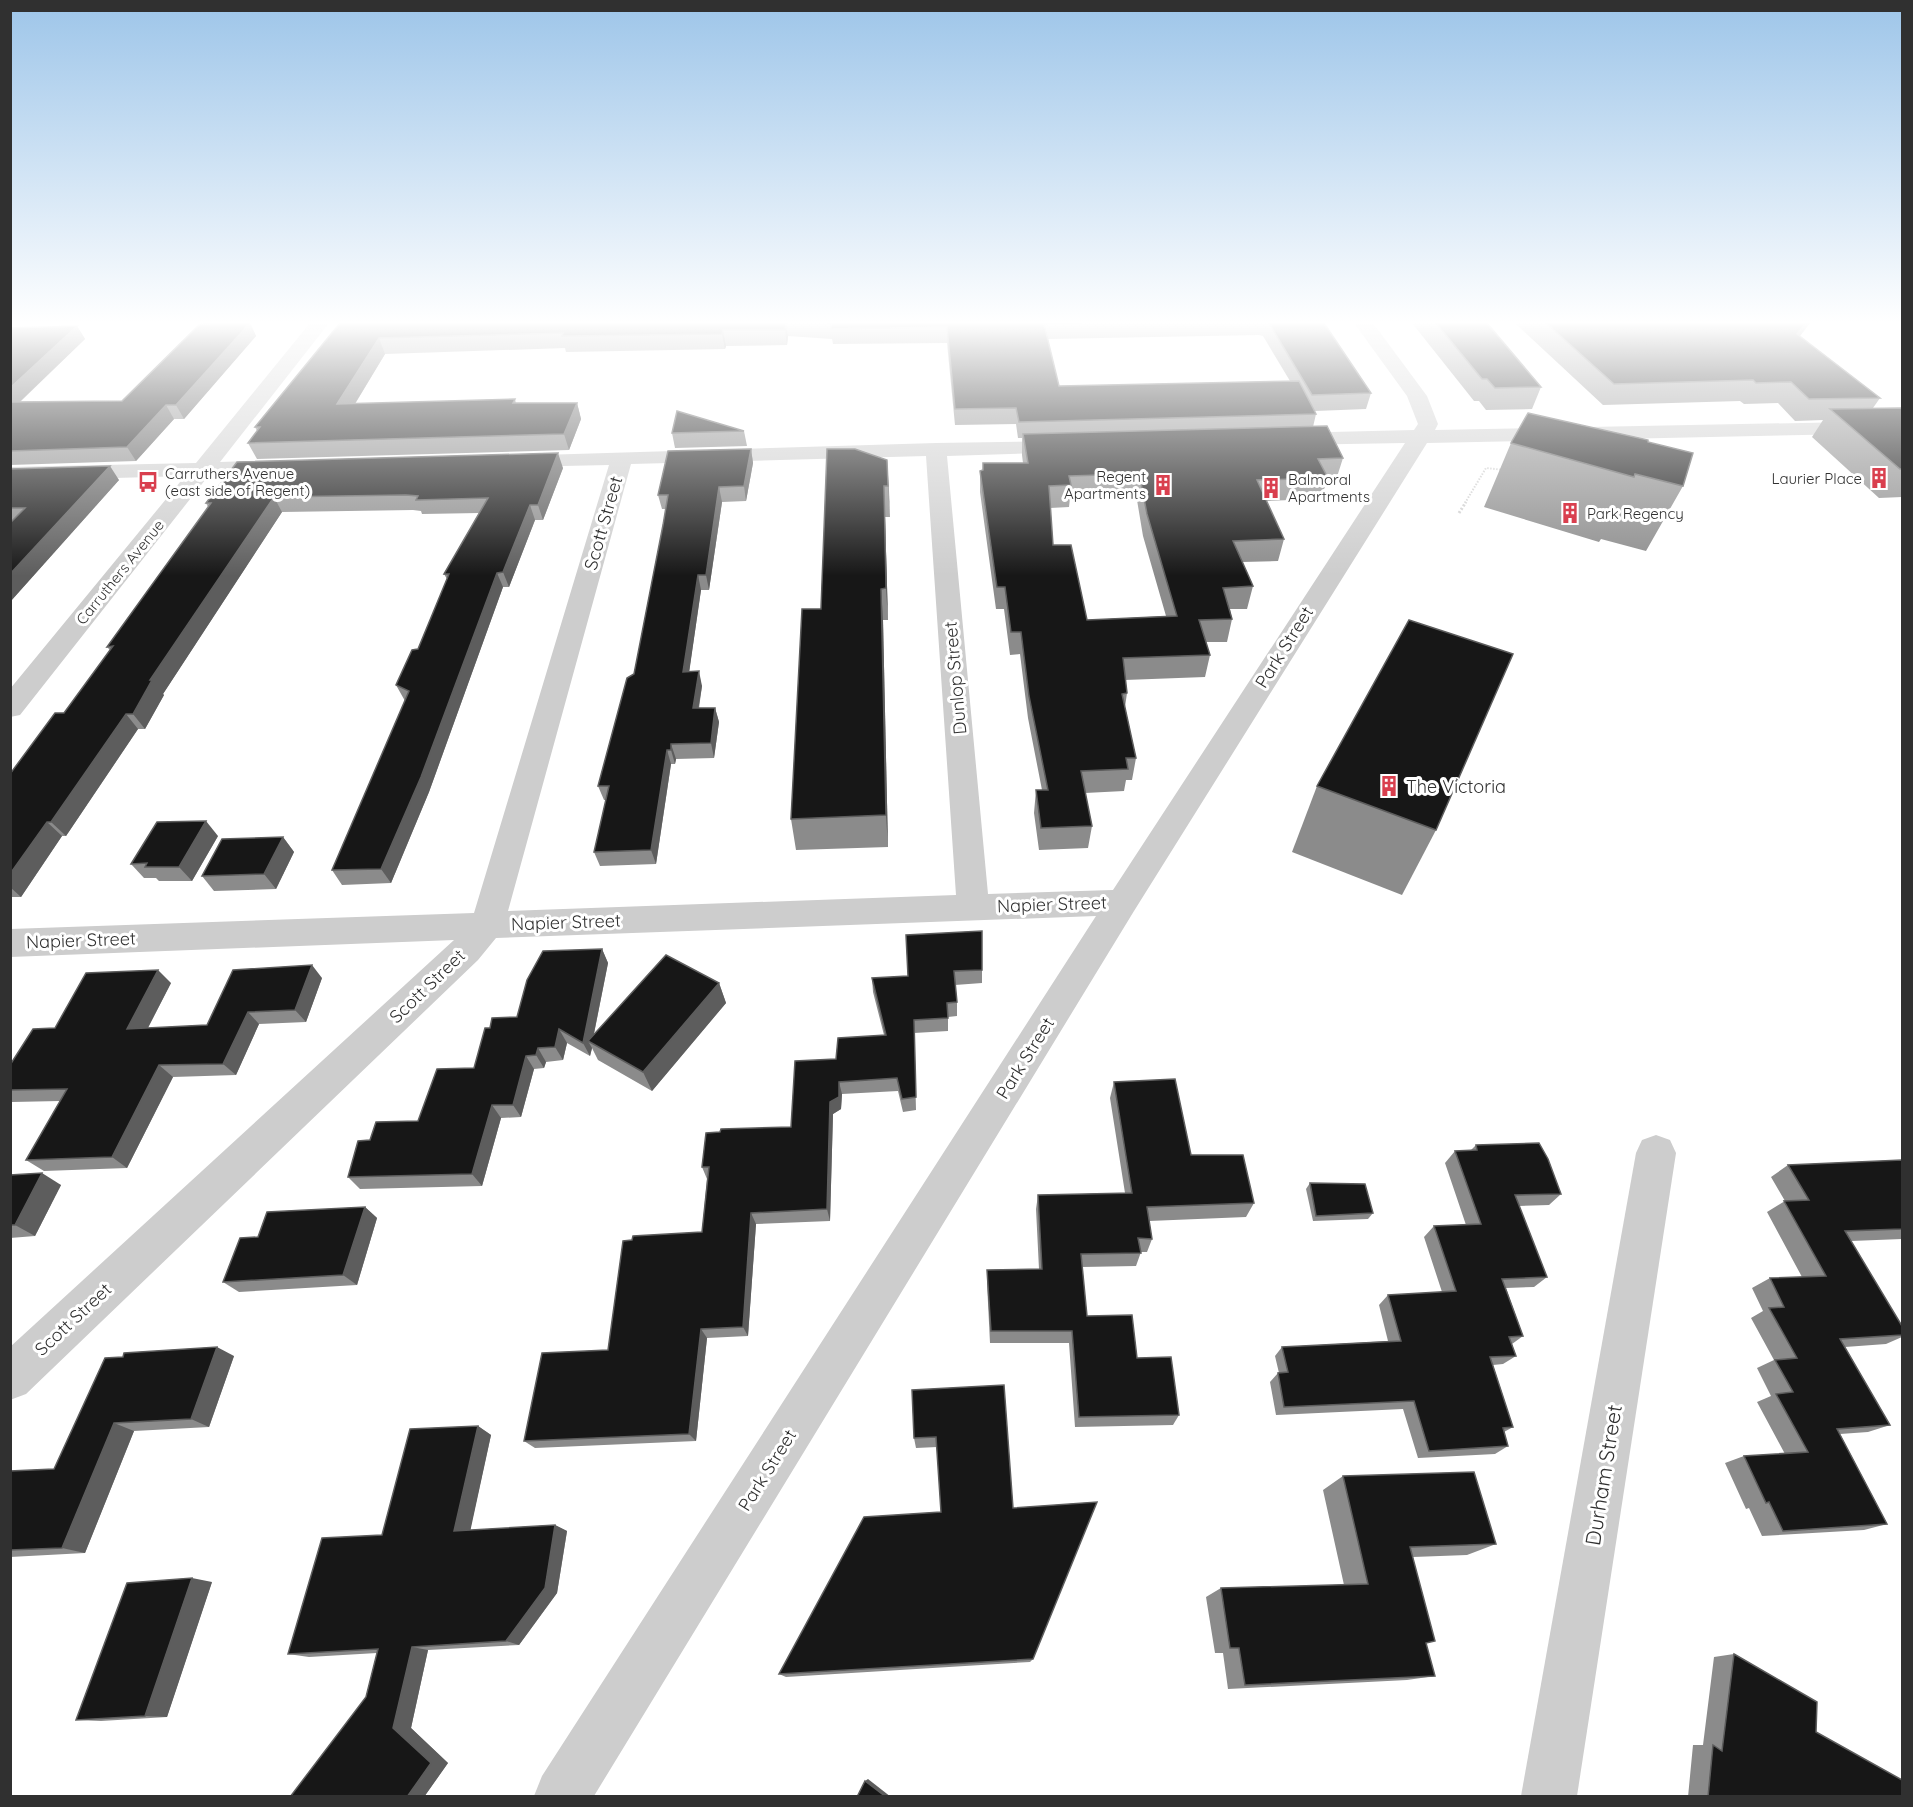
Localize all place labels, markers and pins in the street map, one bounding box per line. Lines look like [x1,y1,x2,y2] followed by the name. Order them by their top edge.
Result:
[165,464,310,500] place label: Carruthers Avenue (east side of Regent)
[1867,466,1891,490] building icon: Laurier Place
[1064,467,1146,503] place label: Regent Apartments
[1771,469,1862,488] place label: Laurier Place
[136,470,160,494] bus stop icon: Carruthers Avenue (east side of Regent)
[1288,470,1370,506] place label: Balmoral Apartments
[1151,473,1175,497] building icon: Regent Apartments
[1259,476,1283,500] building icon: Balmoral Apartments
[1558,501,1582,525] building icon: Park Regency
[1587,504,1684,523] place label: Park Regency
[1377,774,1401,798] building icon: The Victoria
[1406,775,1506,798] place label: The Victoria

